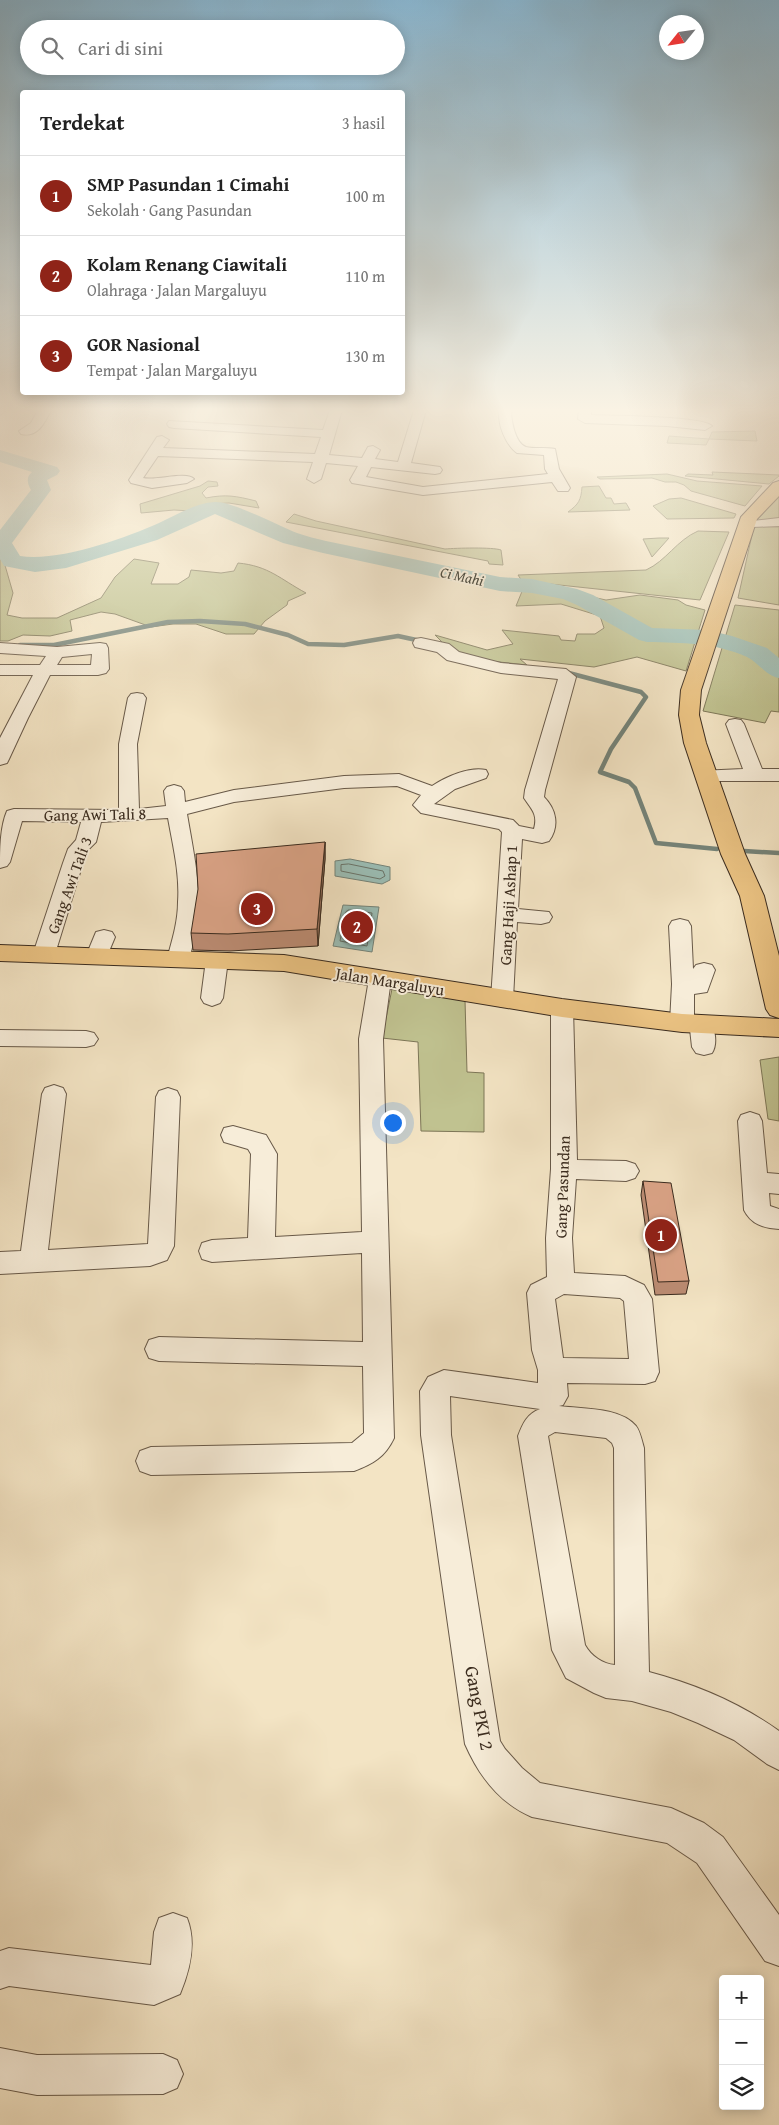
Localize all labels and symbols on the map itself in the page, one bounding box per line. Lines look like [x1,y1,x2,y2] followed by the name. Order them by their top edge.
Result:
[659,15,704,60] north arrow
[438,561,486,591] water label: Ci Mahi
[44,801,147,827] street label: Gang Awi Tali 8
[40,833,98,937] street label: Gang Awi Tali 3
[493,844,523,966] street label: Gang Haji Ashap 1
[241,890,273,928] pin: 3
[341,908,373,946] pin: 2
[332,960,446,1001] street label: Jalan Margaluyu
[380,1110,406,1136] your location
[548,1135,576,1239] street label: Gang Pasundan
[645,1216,677,1254] pin: 1
[458,1664,502,1752] street label: Gang PKI 2

